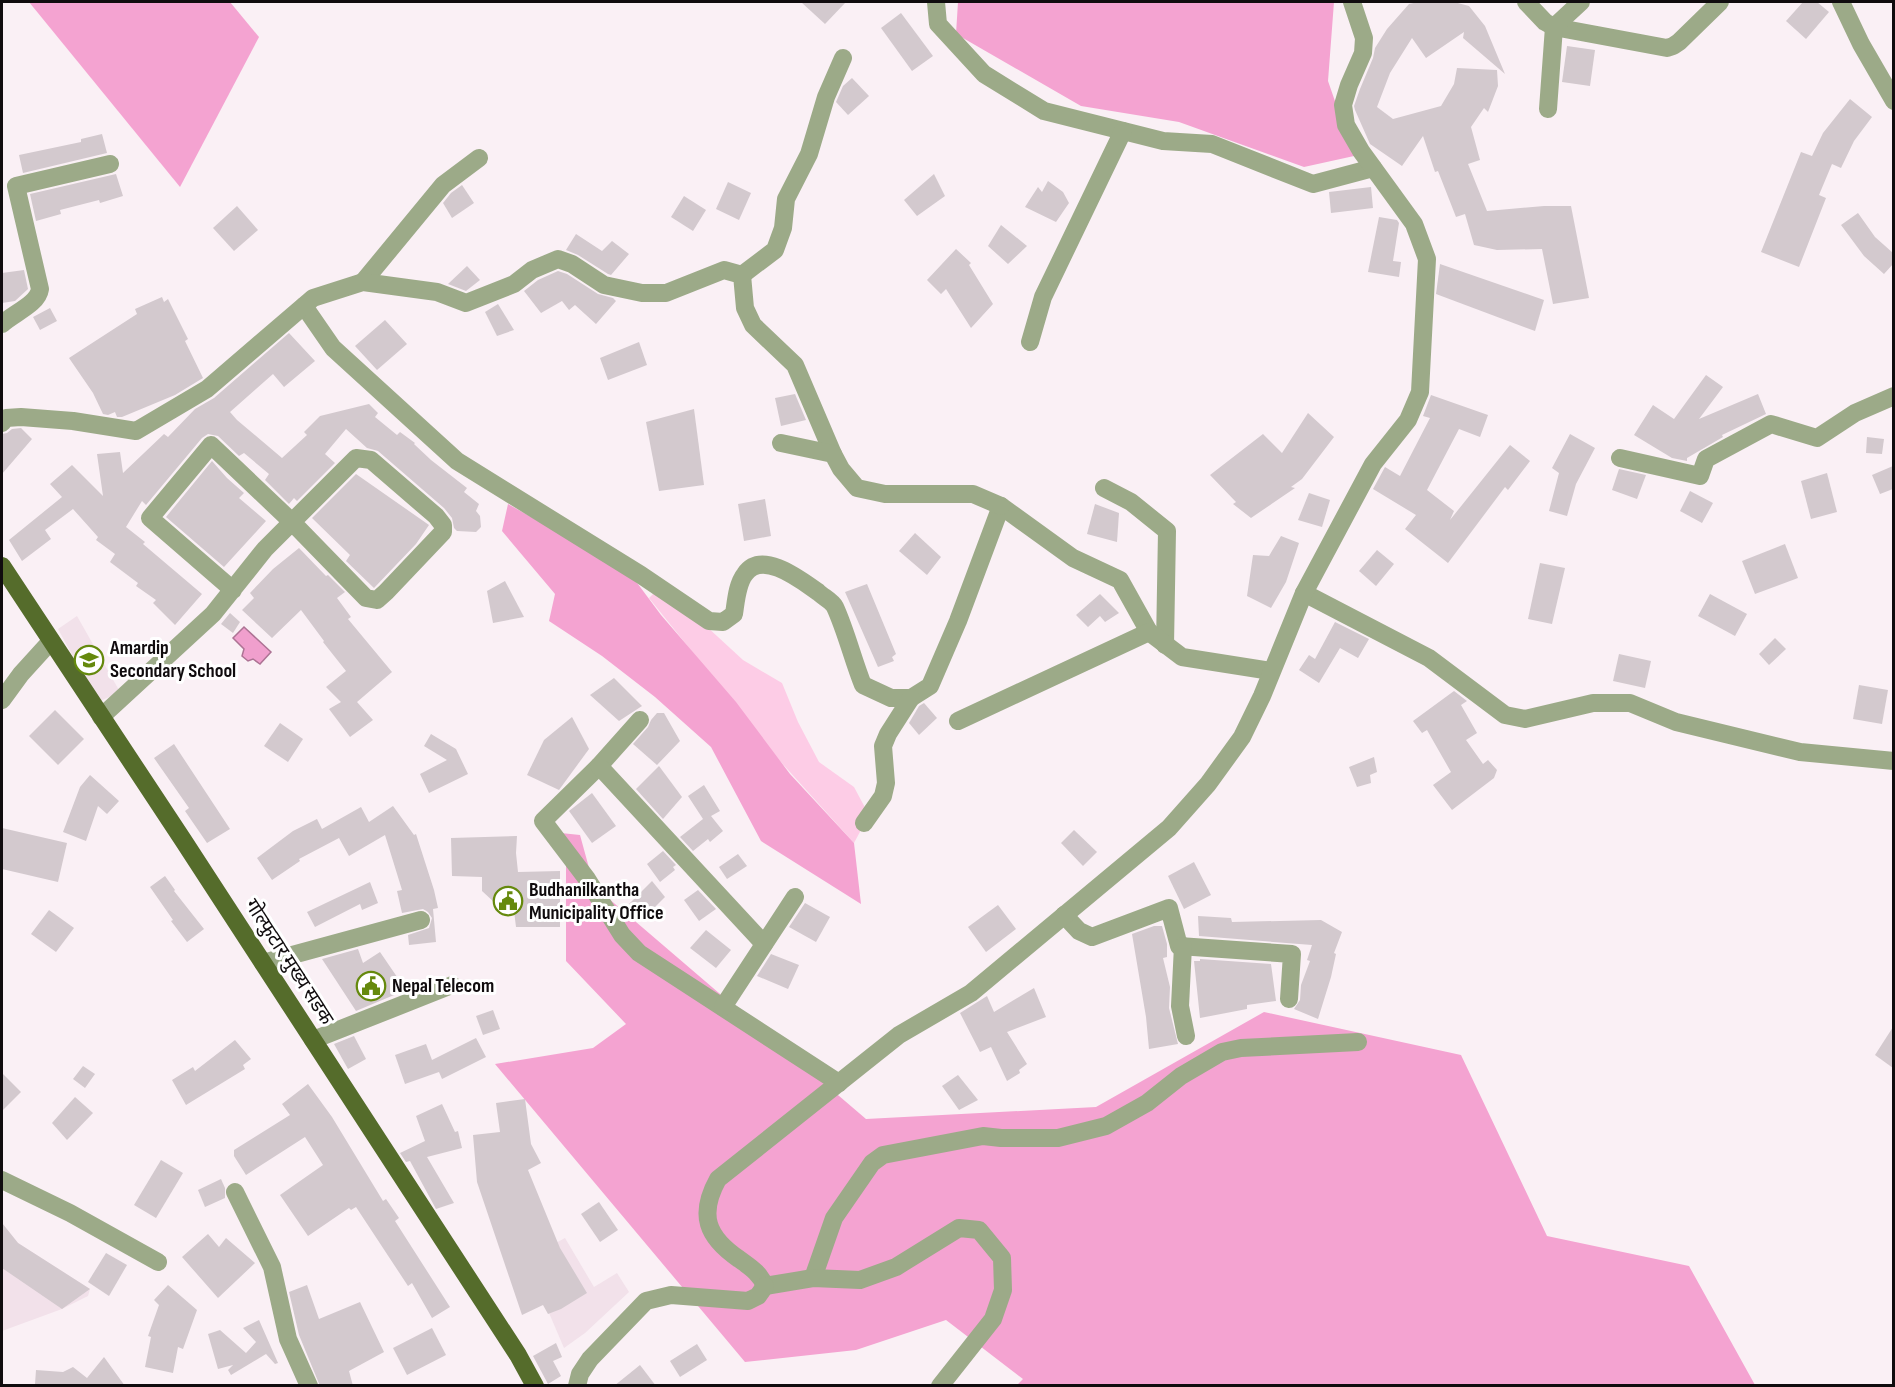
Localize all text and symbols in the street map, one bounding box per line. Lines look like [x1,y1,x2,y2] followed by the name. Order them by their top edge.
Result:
[109,636,236,683] place label: Amardip Secondary School
[73,644,105,676] school or university icon: Amardip Secondary School
[529,878,663,925] place label: Budhanilkantha Municipality Office
[492,885,524,917] public building icon: Budhanilkantha Municipality Office
[239,894,340,1030] street label: गोल्फुटार मुख्य सडक
[355,970,387,1002] public building icon: Nepal Telecom
[392,974,494,998] place label: Nepal Telecom

